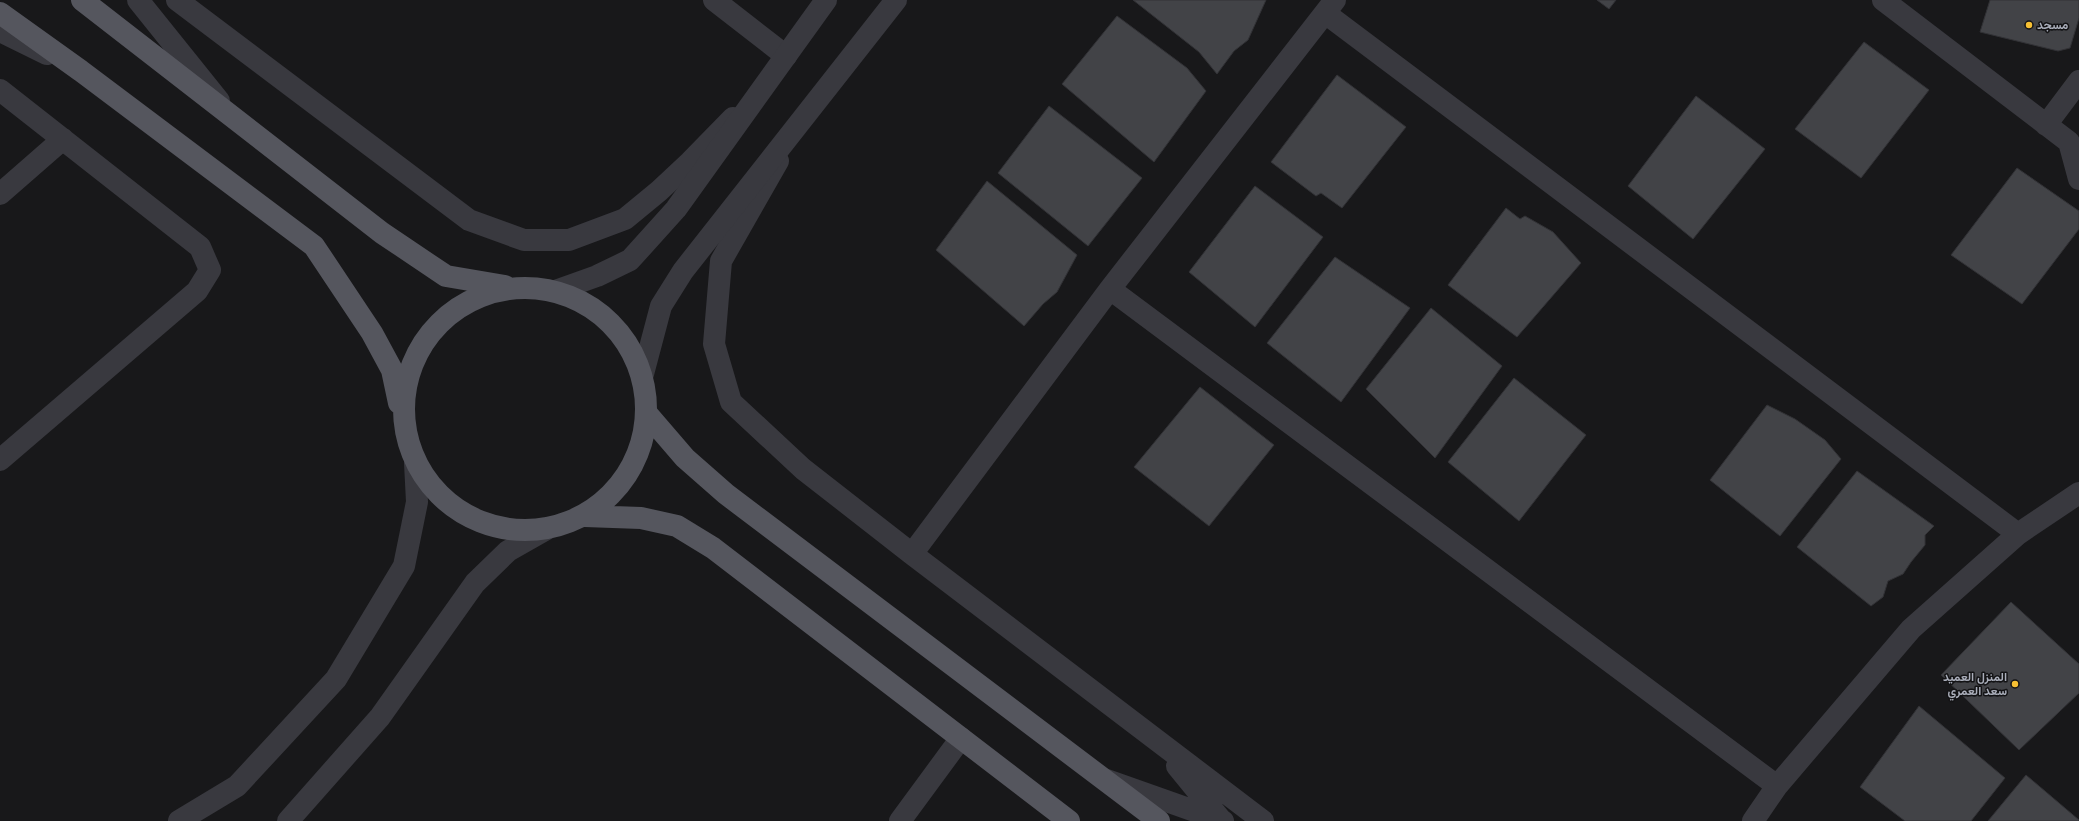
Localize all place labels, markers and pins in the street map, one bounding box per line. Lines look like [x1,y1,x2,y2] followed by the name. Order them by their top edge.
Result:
[2037,18,2069,32] place label: مسجد
[2024,20,2034,30] marker: مسجد
[1943,670,2007,701] place label: المنزل العميد سعد العمري
[2010,679,2020,689] marker: المنزل العميد سعد العمري

